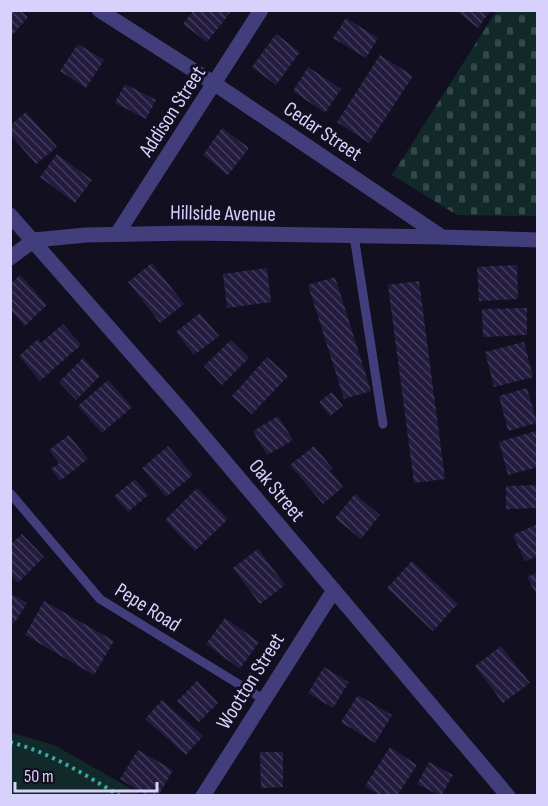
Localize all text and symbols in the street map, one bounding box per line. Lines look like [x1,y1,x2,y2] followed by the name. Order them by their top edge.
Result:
[133,61,211,162] street label: Addison Street
[279,96,367,167] street label: Cedar Street
[170,200,276,227] street label: Hillside Avenue
[243,454,310,527] street label: Oak Street
[110,578,185,637] street label: Pepe Road
[211,629,290,734] street label: Wootton Street
[15,755,158,793] scale bar
[24,766,54,787] text: 50 m

